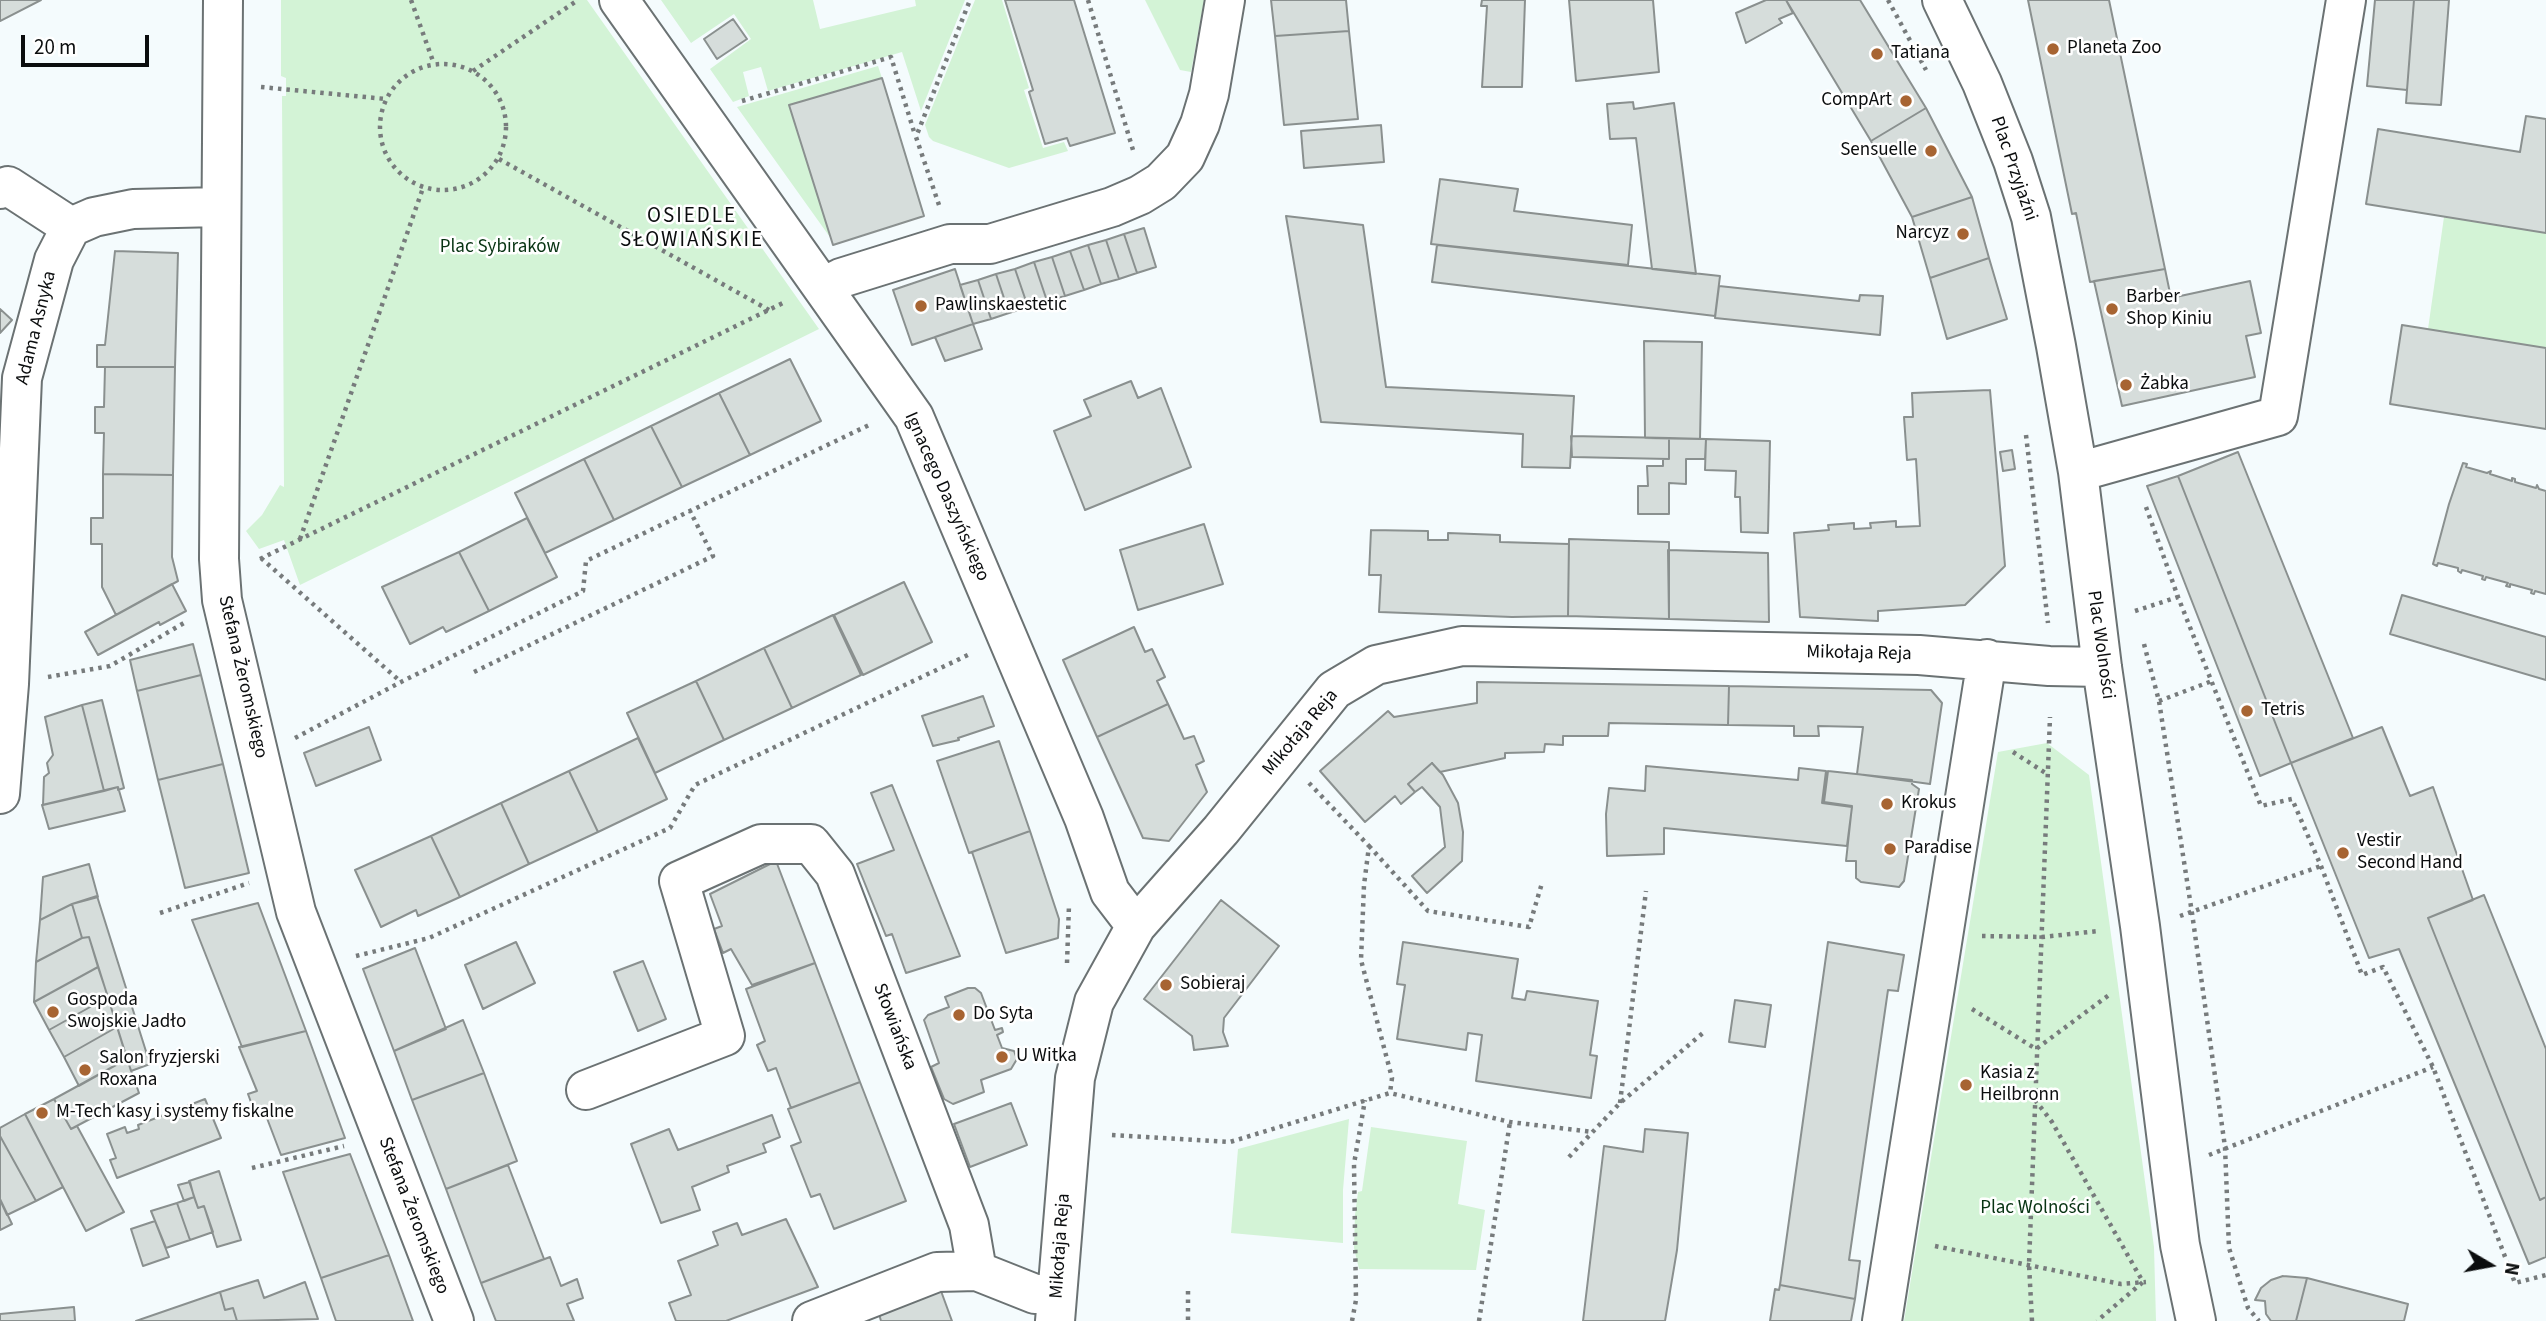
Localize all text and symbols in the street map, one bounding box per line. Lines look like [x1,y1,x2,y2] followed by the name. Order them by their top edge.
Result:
[24,21,152,65] scale bar
[34,32,76,62] text: 20 m
[2067,38,2162,60] place label: Planeta Zoo
[2045,41,2061,57] marker: Planeta Zoo
[1891,43,1950,65] place label: Tatiana
[1869,46,1885,62] marker: Tatiana
[1821,90,1892,112] place label: CompArt
[1898,93,1914,109] marker: CompArt
[1984,114,2042,224] street label: Plac Przyjaźni
[1840,140,1917,162] place label: Sensuelle
[1923,143,1939,159] marker: Sensuelle
[621,204,763,254] district label: OSIEDLE SŁOWIAŃSKIE
[1895,223,1949,245] place label: Narcyz
[1955,226,1971,242] marker: Narcyz
[440,237,560,259] park label: Plac Sybiraków
[12,269,62,387] street label: Adama Asnyka
[2126,287,2212,331] place label: Barber Shop Kiniu
[935,295,1067,317] place label: Pawlinskaestetic
[913,298,929,314] marker: Pawlinskaestetic
[2104,301,2120,317] marker: Barber Shop Kiniu
[2140,374,2189,396] place label: Żabka
[2118,377,2134,393] marker: Żabka
[898,409,994,585] street label: Ignacego Daszyńskiego
[2081,589,2119,701] street label: Plac Wolności
[212,593,272,761] street label: Stefana Żeromskiego
[1806,642,1912,666] street label: Mikołaja Reja
[1258,685,1344,781] street label: Mikołaja Reja
[2261,700,2305,722] place label: Tetris
[2239,703,2255,719] marker: Tetris
[1901,793,1956,815] place label: Krokus
[1879,796,1895,812] marker: Krokus
[2357,831,2463,875] place label: Vestir Second Hand
[1904,838,1972,860] place label: Paradise
[1882,841,1898,857] marker: Paradise
[2335,845,2351,861] marker: Vestir Second Hand
[1180,974,1245,996] place label: Sobieraj
[1158,977,1174,993] marker: Sobieraj
[867,980,921,1074] street label: Słowiańska
[67,990,186,1034] place label: Gospoda Swojskie Jadło
[45,1004,61,1020] marker: Gospoda Swojskie Jadło
[973,1004,1033,1026] place label: Do Syta
[951,1007,967,1023] marker: Do Syta
[1016,1046,1077,1068] place label: U Witka
[99,1048,220,1092] place label: Salon fryzjerski Roxana
[994,1049,1010,1065] marker: U Witka
[77,1062,93,1078] marker: Salon fryzjerski Roxana
[1980,1063,2059,1107] place label: Kasia z Heilbronn
[1958,1077,1974,1093] marker: Kasia z Heilbronn
[56,1102,294,1124] place label: M-Tech kasy i systemy fiskalne
[34,1105,50,1121] marker: M-Tech kasy i systemy fiskalne
[373,1134,453,1298] street label: Stefana Żeromskiego
[1046,1193,1076,1299] street label: Mikołaja Reja
[1980,1198,2090,1220] park label: Plac Wolności
[2455,1230,2525,1300] north arrow
[2497,1260,2526,1277] text: N

